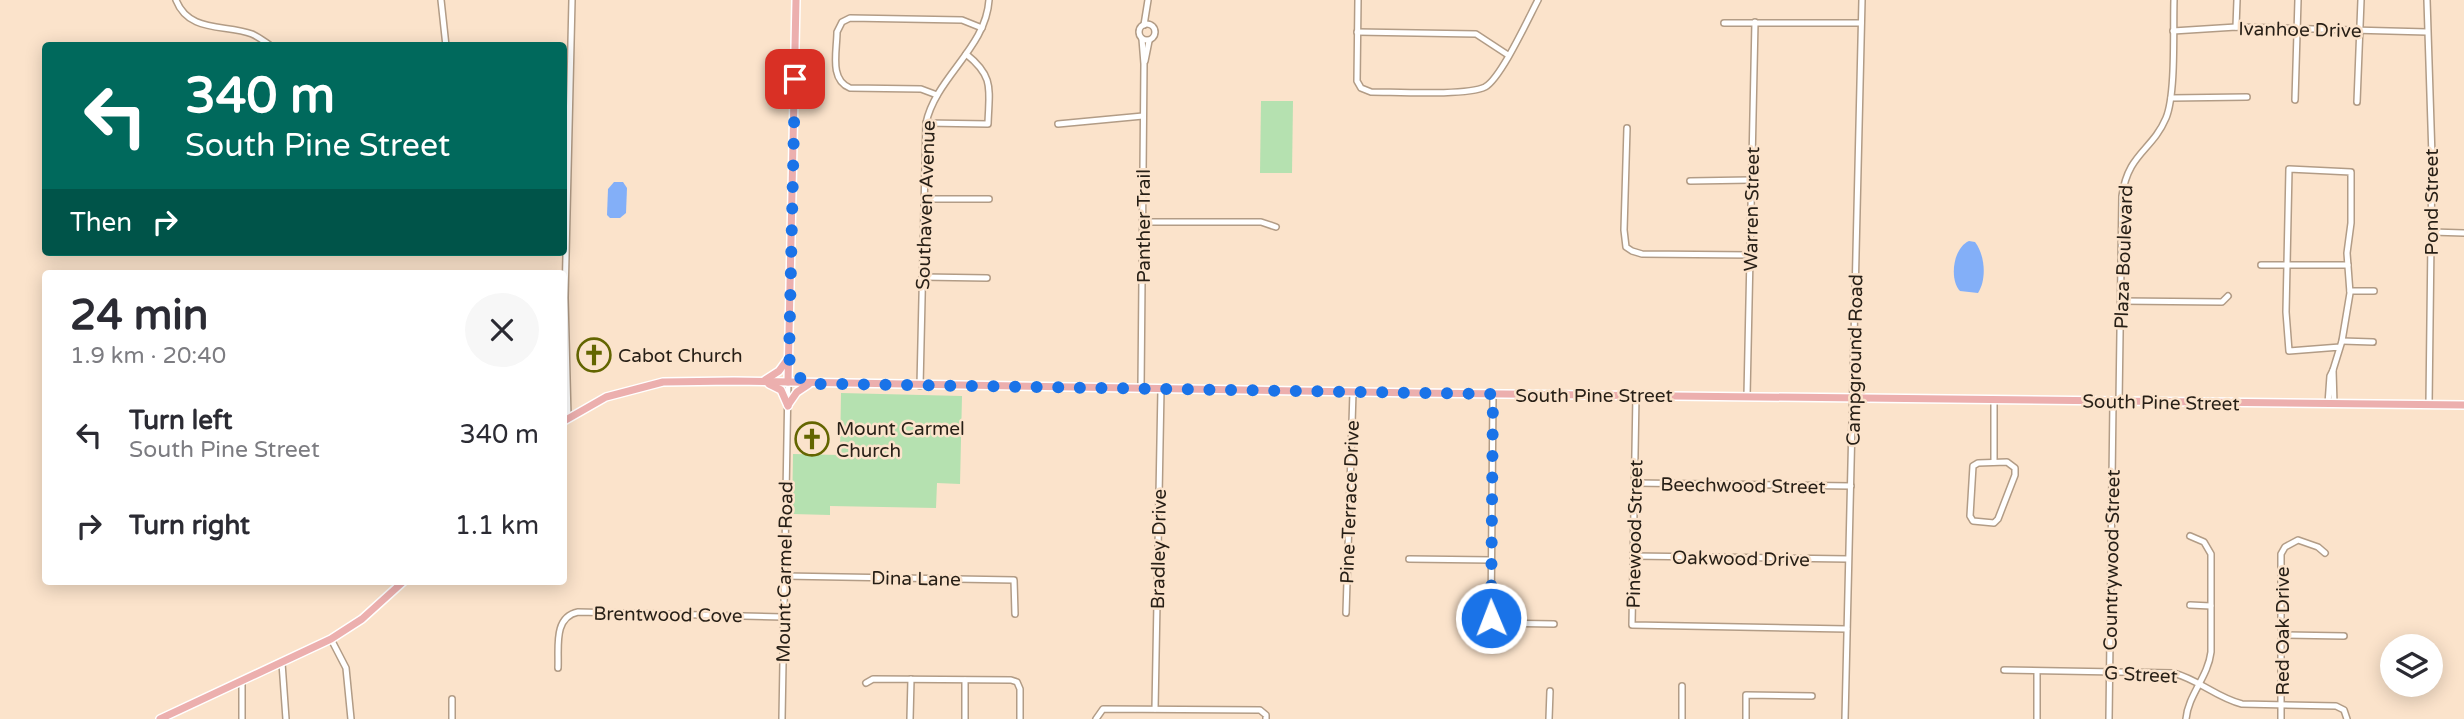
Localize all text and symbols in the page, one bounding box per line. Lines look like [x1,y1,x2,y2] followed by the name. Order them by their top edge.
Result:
[2238,18,2362,42] street label: Ivanhoe Drive
[765,49,825,109] pin
[776,60,814,98] icon: arrive
[185,67,335,126] text: 340 m
[70,70,161,161] icon: left
[912,120,940,290] street label: Southaven Avenue
[185,127,450,165] text: South Pine Street
[1740,146,1764,272] street label: Warren Street
[2421,149,2443,255] street label: Pond Street
[1133,169,1155,283] street label: Panther Trail
[2110,185,2138,330] street label: Plaza Boulevard
[146,203,184,241] icon: right
[70,207,132,238] text: Then
[1843,274,1867,446] street label: Campground Road
[70,290,208,341] text: 24 min
[465,293,539,367] button: close
[575,336,613,374] church icon: Cabot Church
[70,342,226,370] text: 1.9 km · 20:40
[618,345,743,367] place label: Cabot Church
[1515,385,1673,407] street label: South Pine Street
[2082,391,2240,415] street label: South Pine Street
[129,405,232,436] text: Turn left
[70,416,108,454] icon: left
[836,418,965,462] place label: Mount Carmel Church
[459,419,539,450] text: 340 m
[793,420,831,458] church icon: Mount Carmel Church
[1336,420,1364,584] street label: Pine Terrace Drive
[129,436,320,464] text: South Pine Street
[1623,459,1647,609] street label: Pinewood Street
[2099,469,2125,651] street label: Countrywood Street
[1660,474,1826,498] street label: Beechwood Street
[772,481,798,663] street label: Mount Carmel Road
[1147,489,1171,609] street label: Bradley Drive
[70,507,108,545] icon: right
[129,510,250,541] text: Turn right
[455,510,539,541] text: 1.1 km
[1672,547,1810,571] street label: Oakwood Drive
[2272,566,2294,696] street label: Red Oak Drive
[871,567,961,591] street label: Dina Lane
[1454,581,1528,655] position arrow
[593,603,743,627] street label: Brentwood Cove
[2380,634,2443,697] map controls
[2380,634,2443,697] button: layers
[2104,662,2178,688] street label: G Street

